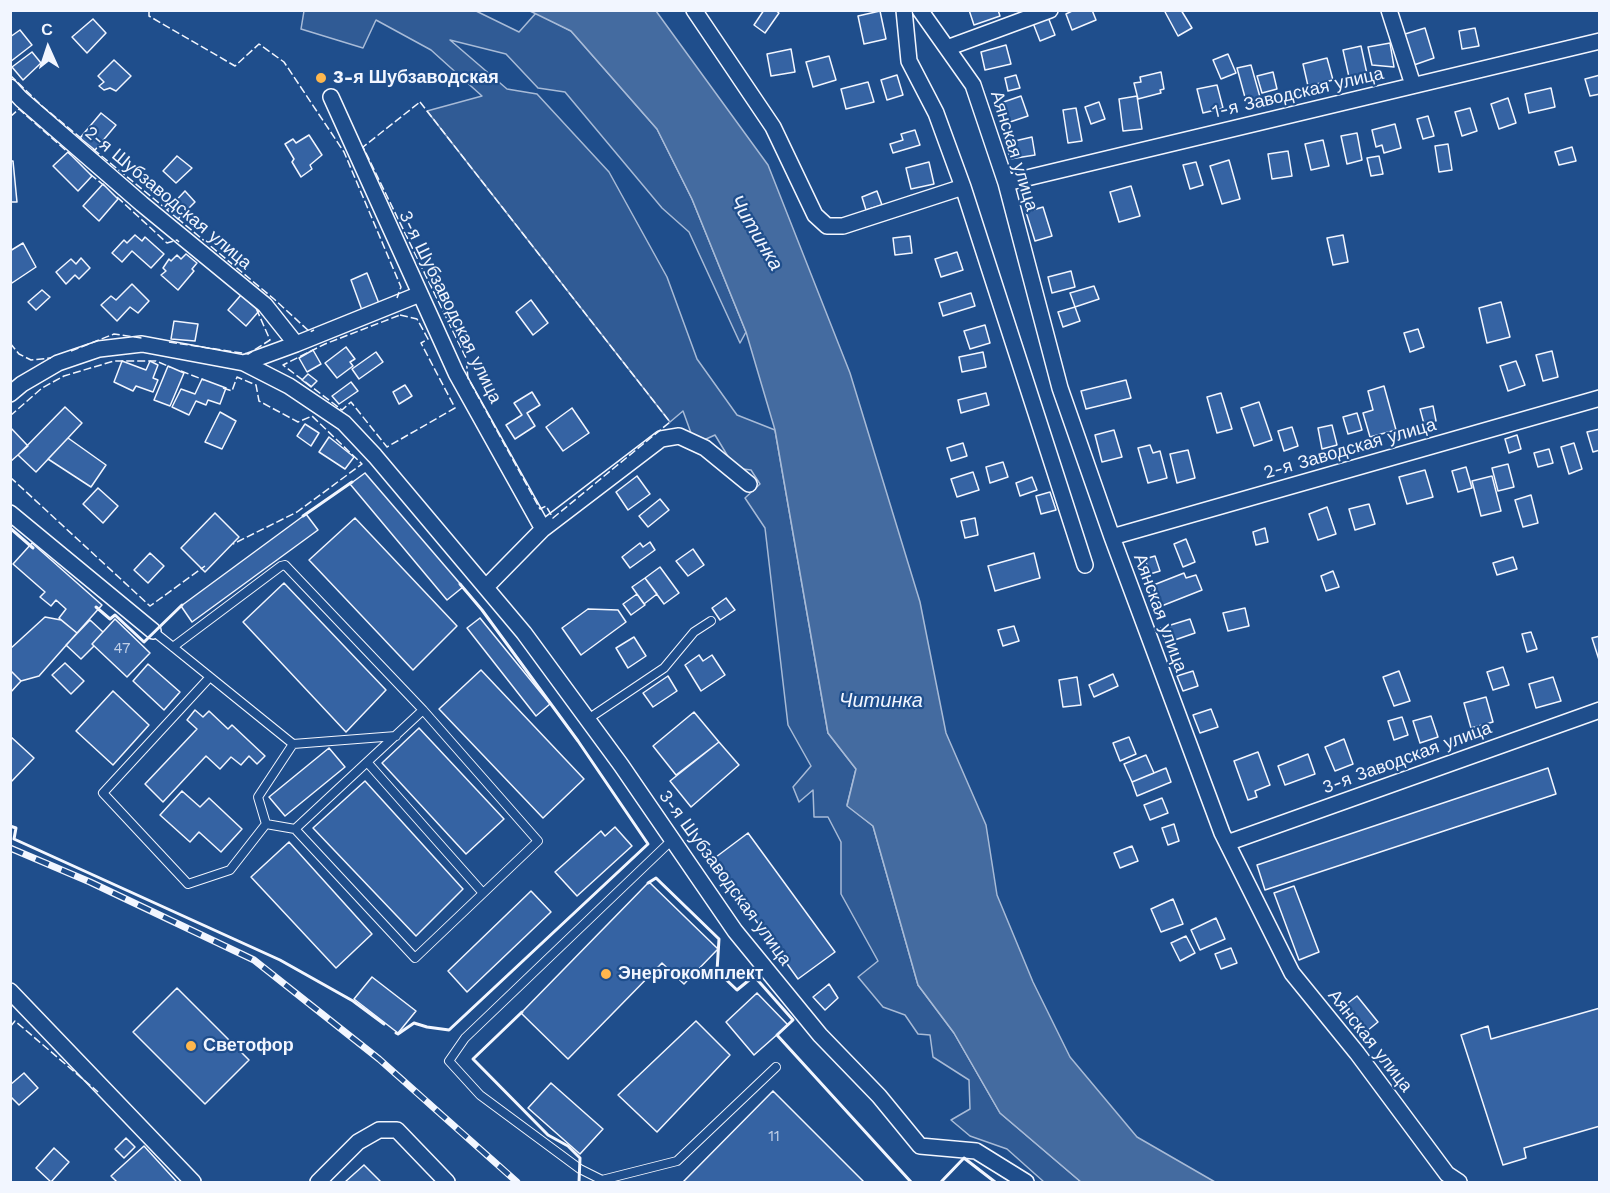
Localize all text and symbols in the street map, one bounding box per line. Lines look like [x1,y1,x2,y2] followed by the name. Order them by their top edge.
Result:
[18,18,78,78] north arrow
[41,20,53,39] text: С
[1210,63,1386,123] street label: 1-я Заводская улица
[333,67,499,89] place label: 3-я Шубзаводская
[314,71,328,85] marker: 3-я Шубзаводская
[985,88,1043,214] street label: Аянская улица
[80,122,256,274] street label: 2-я Шубзаводская улица
[724,191,788,275] water label: Читинка
[394,207,506,407] street label: 3-я Шубзаводская улица
[1261,414,1439,484] street label: 2-я Заводская улица
[1129,551,1191,675] street label: Аянская улица
[114,640,130,658] house number: 47
[839,689,923,713] water label: Читинка
[1319,717,1495,799] street label: 3-я Заводская улица
[654,786,796,970] street label: 3-я Шубзаводская улица
[618,963,764,985] place label: Энергокомплект
[599,967,613,981] marker: Энергокомплект
[1323,985,1417,1097] street label: Аянская улица
[203,1035,294,1057] place label: Светофор
[184,1039,198,1053] marker: Светофор
[768,1128,780,1146] house number: 11

